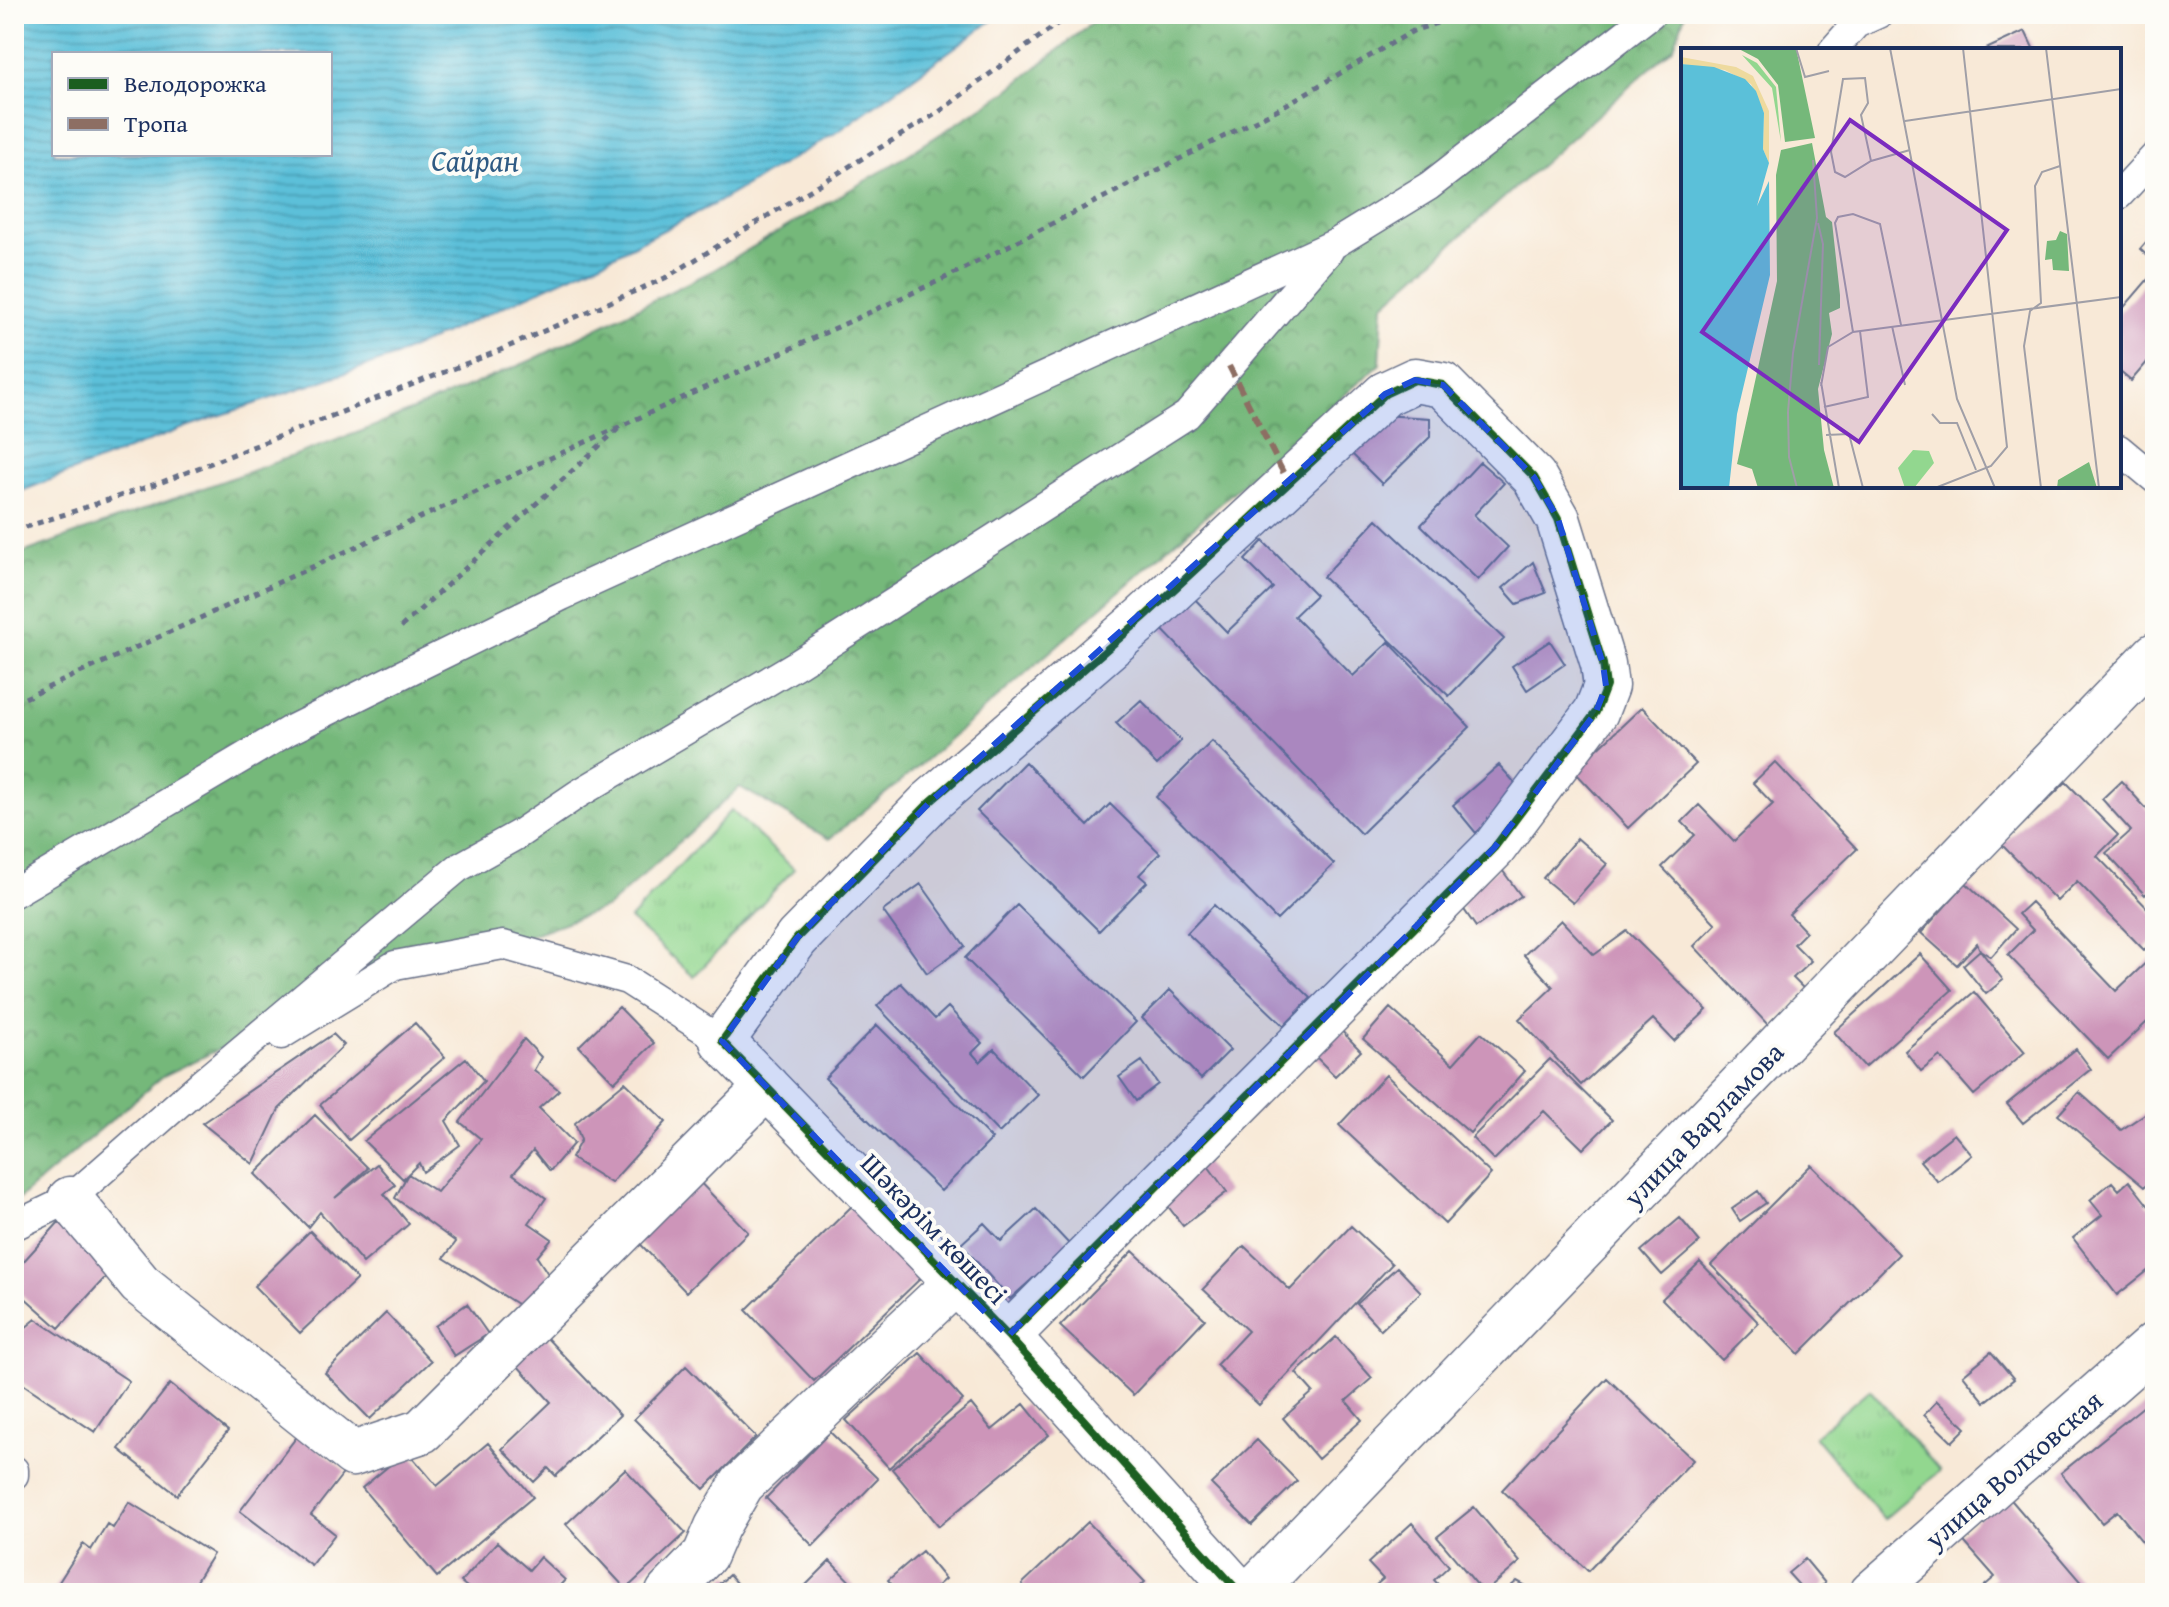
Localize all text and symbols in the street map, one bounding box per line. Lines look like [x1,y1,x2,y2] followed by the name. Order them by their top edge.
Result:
[1681,48,2121,488] inset map
[52,52,332,156] legend
[124,66,267,101] text: Велодорожка
[124,106,188,141] text: Тропа
[431,138,519,182] water label: Сайран
[1613,1032,1793,1217] street label: улица Варламова
[852,1143,1018,1313] street label: Шәкәрім көшесі
[1914,1380,2111,1559] street label: улица Волховская

